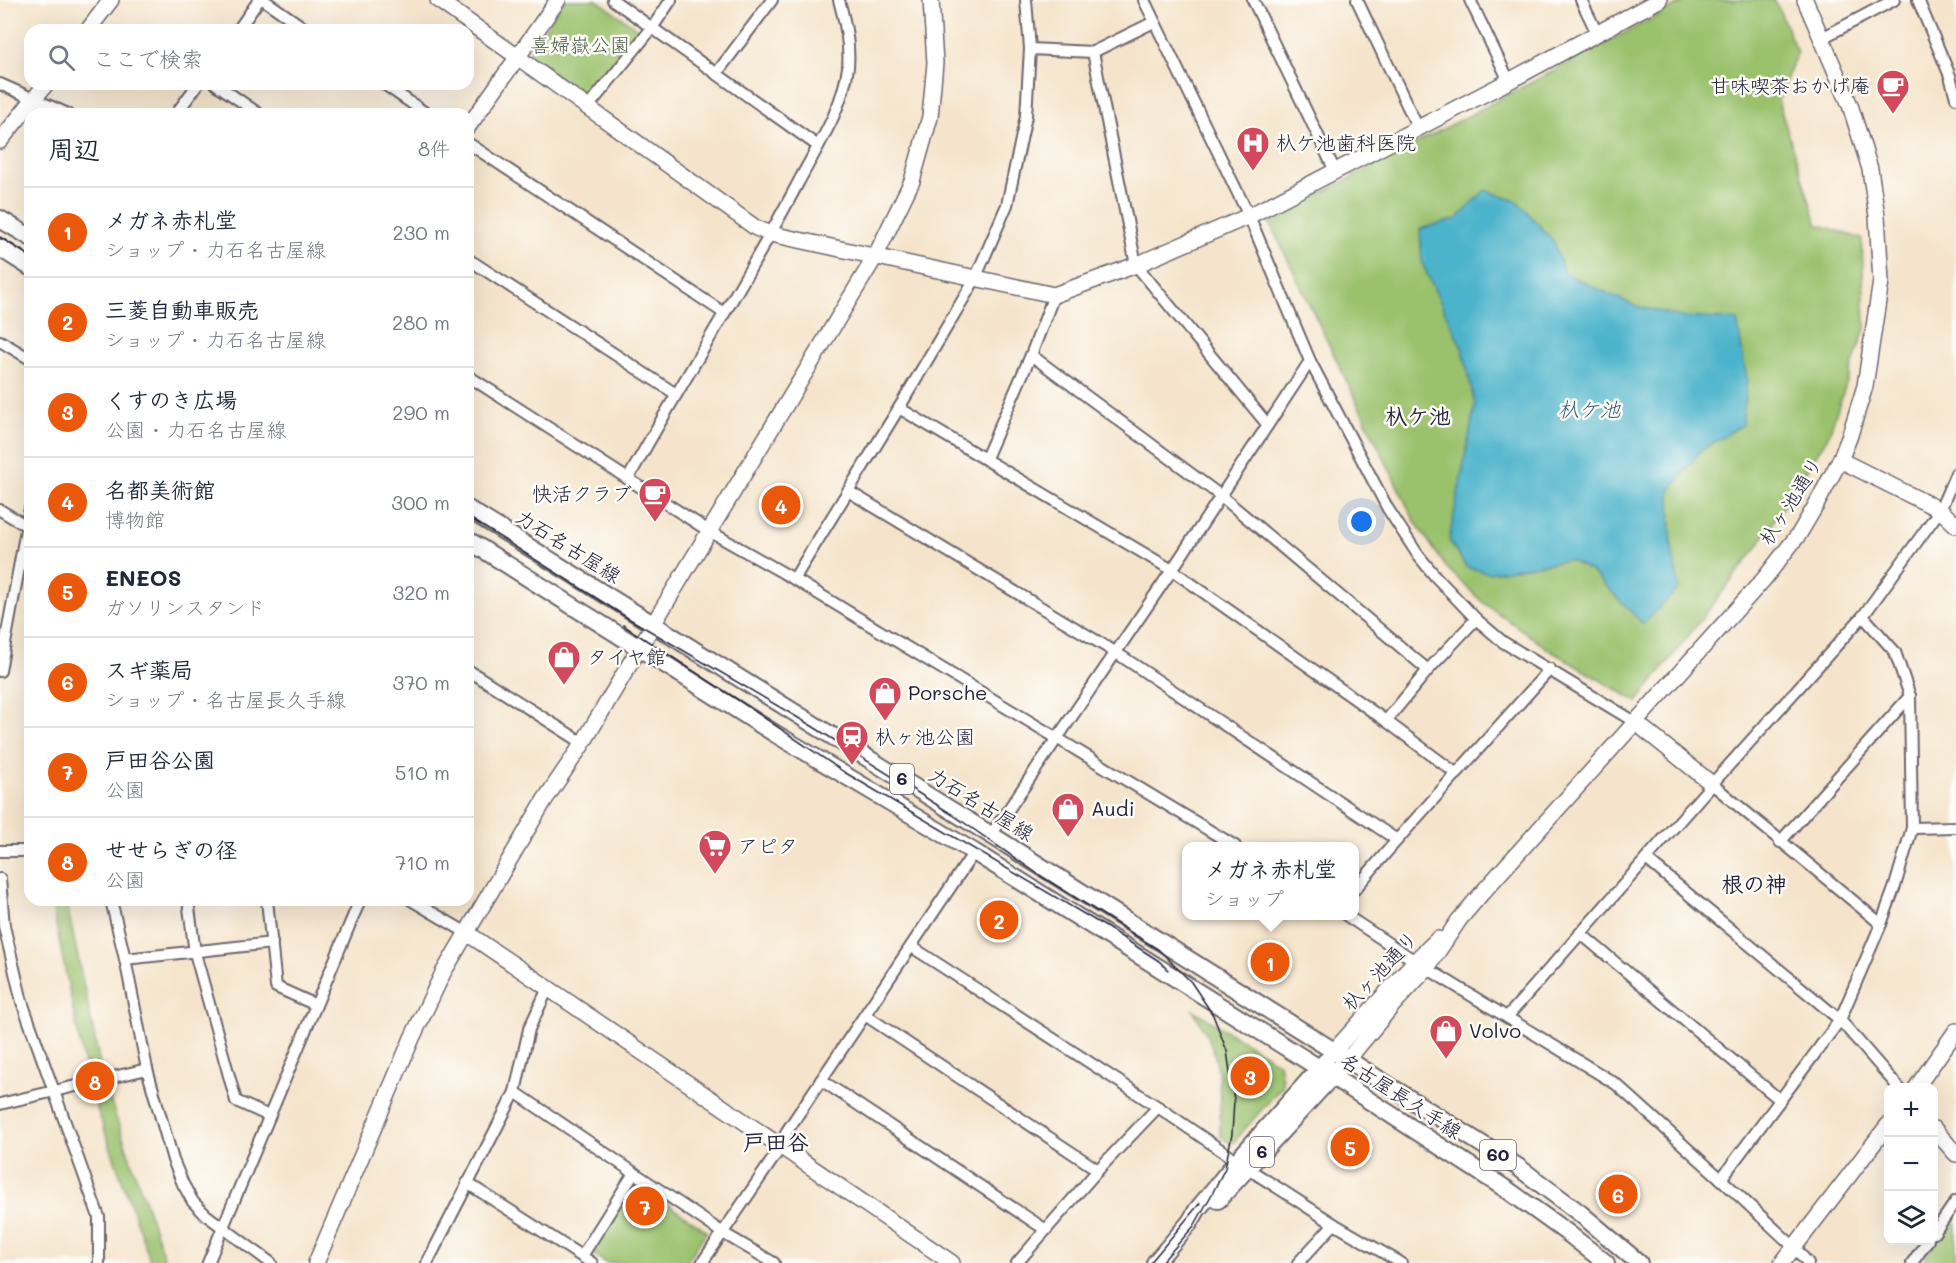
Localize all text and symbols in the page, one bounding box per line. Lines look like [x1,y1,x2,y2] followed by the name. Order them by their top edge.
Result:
[24,24,474,90] search box
[530,31,630,57] park label: 喜婦嶽公園
[45,41,78,74] icon: search
[93,44,203,73] text: ここで検索
[1875,68,1911,115] cafe icon: 甘味喫茶おかげ庵
[1710,72,1870,98] place label: 甘味喫茶おかげ庵
[1235,125,1271,172] hospital icon: 杁ケ池歯科医院
[1276,129,1416,155] place label: 杁ケ池歯科医院
[48,132,100,166] text: 周辺
[418,135,450,161] text: 8件
[105,205,237,234] text: メガネ赤札堂
[63,219,72,245] text: 1
[392,219,450,245] text: 230 m
[105,236,326,262] text: ショップ · 力石名古屋線
[105,295,259,324] text: 三菱自動車販売
[62,309,73,335] text: 2
[392,309,450,335] text: 280 m
[105,326,326,352] text: ショップ · 力石名古屋線
[105,385,237,414] text: くすのき広場
[1558,395,1621,422] water label: 杁ケ池
[62,399,74,425] text: 3
[392,399,450,425] text: 290 m
[1385,401,1451,430] district label: 杁ケ池
[105,416,287,442] text: 公園 · 力石名古屋線
[1753,451,1828,550] street label: 杁ヶ池通り
[105,475,215,504] text: 名都美術館
[637,476,673,523] cafe icon: 快活クラブ
[532,480,632,506] place label: 快活クラブ
[762,482,800,528] pin: 4
[61,489,74,515] text: 4
[391,489,450,515] text: 300 m
[511,502,626,588] street label: 力石名古屋線
[105,506,165,532] text: 博物館
[1347,507,1376,536] your location
[105,563,182,592] text: ENEOS
[62,579,73,605] text: 5
[392,579,450,605] text: 320 m
[105,594,265,620] text: ガソリンスタンド
[546,639,582,686] shop icon: タイヤ館
[587,643,666,669] place label: タイヤ館
[105,655,193,684] text: スギ薬局
[61,669,74,695] text: 6
[392,669,450,695] text: 370 m
[867,675,903,722] shop icon: Porsche
[908,679,987,705] place label: Porsche
[105,686,346,712] text: ショップ · 名古屋長久手線
[834,719,870,766] station icon: 杁ヶ池公園
[875,723,975,749] place label: 杁ヶ池公園
[105,745,215,774] text: 戸田谷公園
[62,759,73,785] text: 7
[395,759,450,785] text: 510 m
[924,760,1039,846] street label: 力石名古屋線
[890,764,914,794] road number: 6
[105,776,145,802] text: 公園
[1050,791,1086,838] shop icon: Audi
[1091,795,1135,821] place label: Audi
[697,828,733,875] supermarket icon: アピタ
[738,832,798,858] place label: アピタ
[105,835,237,864] text: せせらぎの径
[1182,842,1359,920] popup
[61,849,74,875] text: 8
[395,849,450,875] text: 710 m
[1204,854,1337,883] text: メガネ赤札堂
[105,866,145,892] text: 公園
[1721,869,1787,898] district label: 根の神
[1204,885,1284,911] text: ショップ
[980,898,1018,942] pin: 2
[1336,925,1423,1016] street label: 杁ヶ池通り
[1250,940,1290,984] pin: 1
[1428,1013,1464,1060] shop icon: Volvo
[1469,1017,1521,1043] place label: Volvo
[1336,1046,1467,1144] street label: 名古屋長久手線
[1230,1054,1270,1098] pin: 3
[76,1058,115,1104] pin: 8
[1884,1083,1938,1245] map controls
[1884,1083,1938,1137] button: +
[1330,1124,1370,1170] pin: 5
[743,1127,809,1156] district label: 戸田谷
[1250,1137,1274,1167] road number: 6
[1884,1137,1938,1191] button: −
[1480,1140,1516,1170] road number: 60
[1598,1172,1638,1216] pin: 6
[626,1184,664,1228] pin: 7
[1884,1191,1938,1245] button: layers

